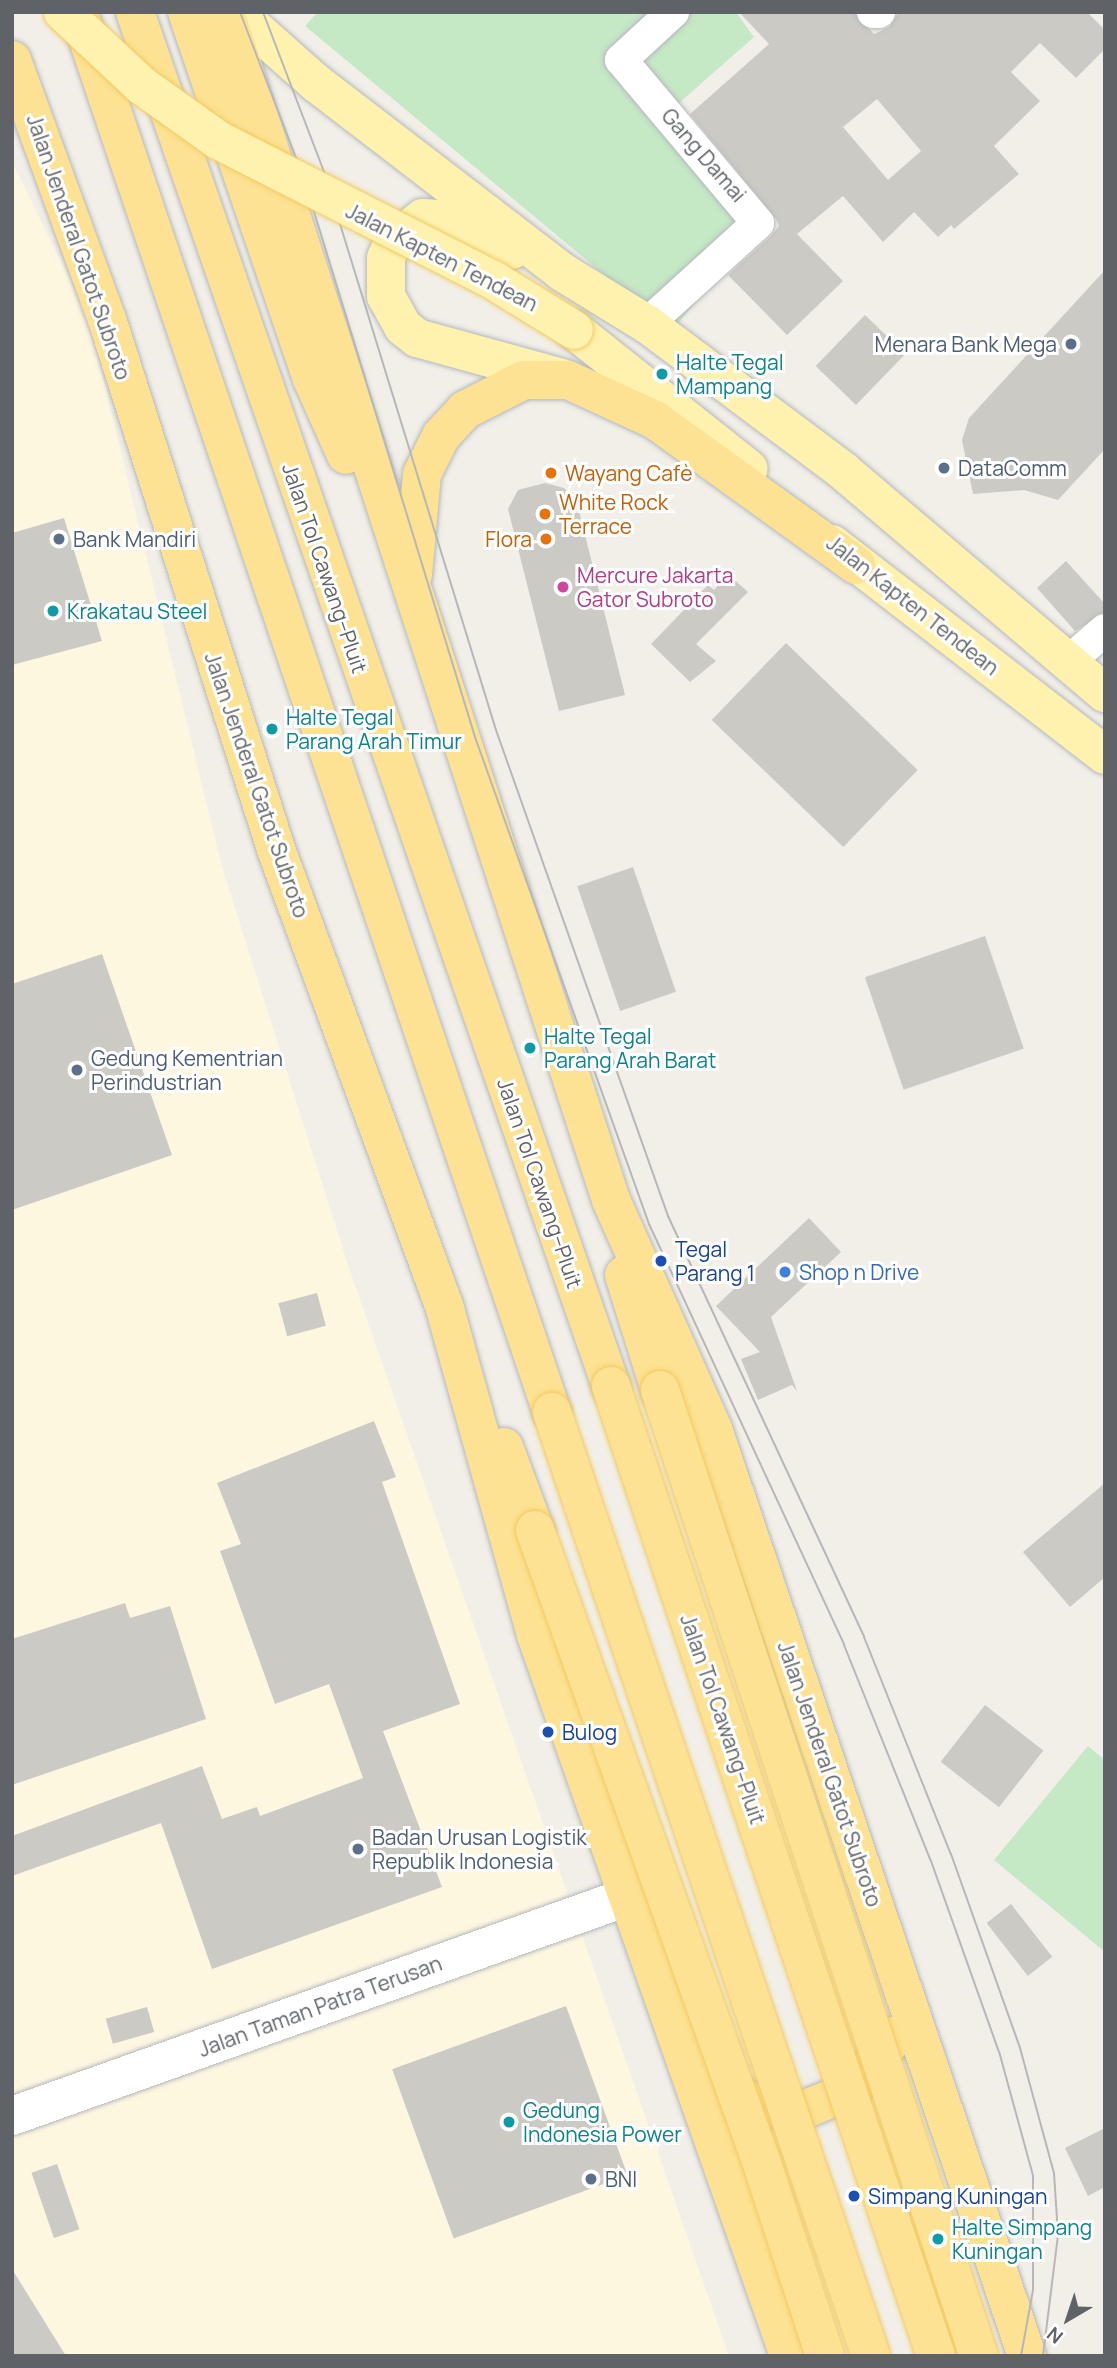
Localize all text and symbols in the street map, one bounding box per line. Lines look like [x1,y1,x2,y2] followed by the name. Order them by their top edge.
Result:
[657,103,751,207] street label: Gang Damai
[22,111,136,383] street label: Jalan Jenderal Gatot Subroto
[342,198,542,316] street label: Jalan Kapten Tendean
[875,331,1057,357] place label: Menara Bank Mega
[1063,336,1079,352] marker: Menara Bank Mega
[676,349,784,399] place label: Halte Tegal Mampang
[654,366,670,382] marker: Halte Tegal Mampang
[958,455,1067,481] place label: DataComm
[277,460,373,676] street label: Jalan Tol Cawang–Pluit
[565,460,693,486] place label: Wayang Cafè
[936,460,952,476] marker: DataComm
[543,465,559,481] marker: Wayang Cafè
[559,489,668,539] place label: White Rock Terrace
[537,506,553,522] marker: White Rock Terrace
[73,526,196,552] place label: Bank Mandiri
[485,526,532,552] place label: Flora
[822,530,1004,680] street label: Jalan Kapten Tendean
[51,531,67,547] marker: Bank Mandiri
[538,531,554,547] marker: Flora
[577,562,733,612] place label: Mercure Jakarta Gator Subroto
[555,579,571,595] marker: Mercure Jakarta Gator Subroto
[67,598,208,624] place label: Krakatau Steel
[45,603,61,619] marker: Krakatau Steel
[200,649,314,921] street label: Jalan Jenderal Gatot Subroto
[286,704,462,754] place label: Halte Tegal Parang Arah Timur
[264,721,280,737] marker: Halte Tegal Parang Arah Timur
[544,1023,716,1073] place label: Halte Tegal Parang Arah Barat
[522,1040,538,1056] marker: Halte Tegal Parang Arah Barat
[91,1045,283,1095] place label: Gedung Kementrian Perindustrian
[69,1062,85,1078] marker: Gedung Kementrian Perindustrian
[492,1075,588,1291] street label: Jalan Tol Cawang–Pluit
[675,1236,755,1286] place label: Tegal Parang 1
[653,1253,669,1269] marker: Tegal Parang 1
[799,1259,919,1285] place label: Shop n Drive
[777,1264,793,1280] marker: Shop n Drive
[675,1611,771,1827] street label: Jalan Tol Cawang–Pluit
[773,1638,887,1910] street label: Jalan Jenderal Gatot Subroto
[562,1719,617,1745] place label: Bulog
[540,1724,556,1740] marker: Bulog
[372,1824,587,1874] place label: Badan Urusan Logistik Republik Indonesia
[350,1841,366,1857] marker: Badan Urusan Logistik Republik Indonesia
[195,1950,445,2062] street label: Jalan Taman Patra Terusan
[523,2097,682,2147] place label: Gedung Indonesia Power
[501,2114,517,2130] marker: Gedung Indonesia Power
[605,2166,637,2192] place label: BNI
[583,2171,599,2187] marker: BNI
[868,2183,1047,2209] place label: Simpang Kuningan
[846,2188,862,2204] marker: Simpang Kuningan
[952,2214,1092,2264] place label: Halte Simpang Kuningan
[930,2231,946,2247] marker: Halte Simpang Kuningan
[1033,2284,1103,2354] north arrow
[1041,2321,1068,2350] text: N

